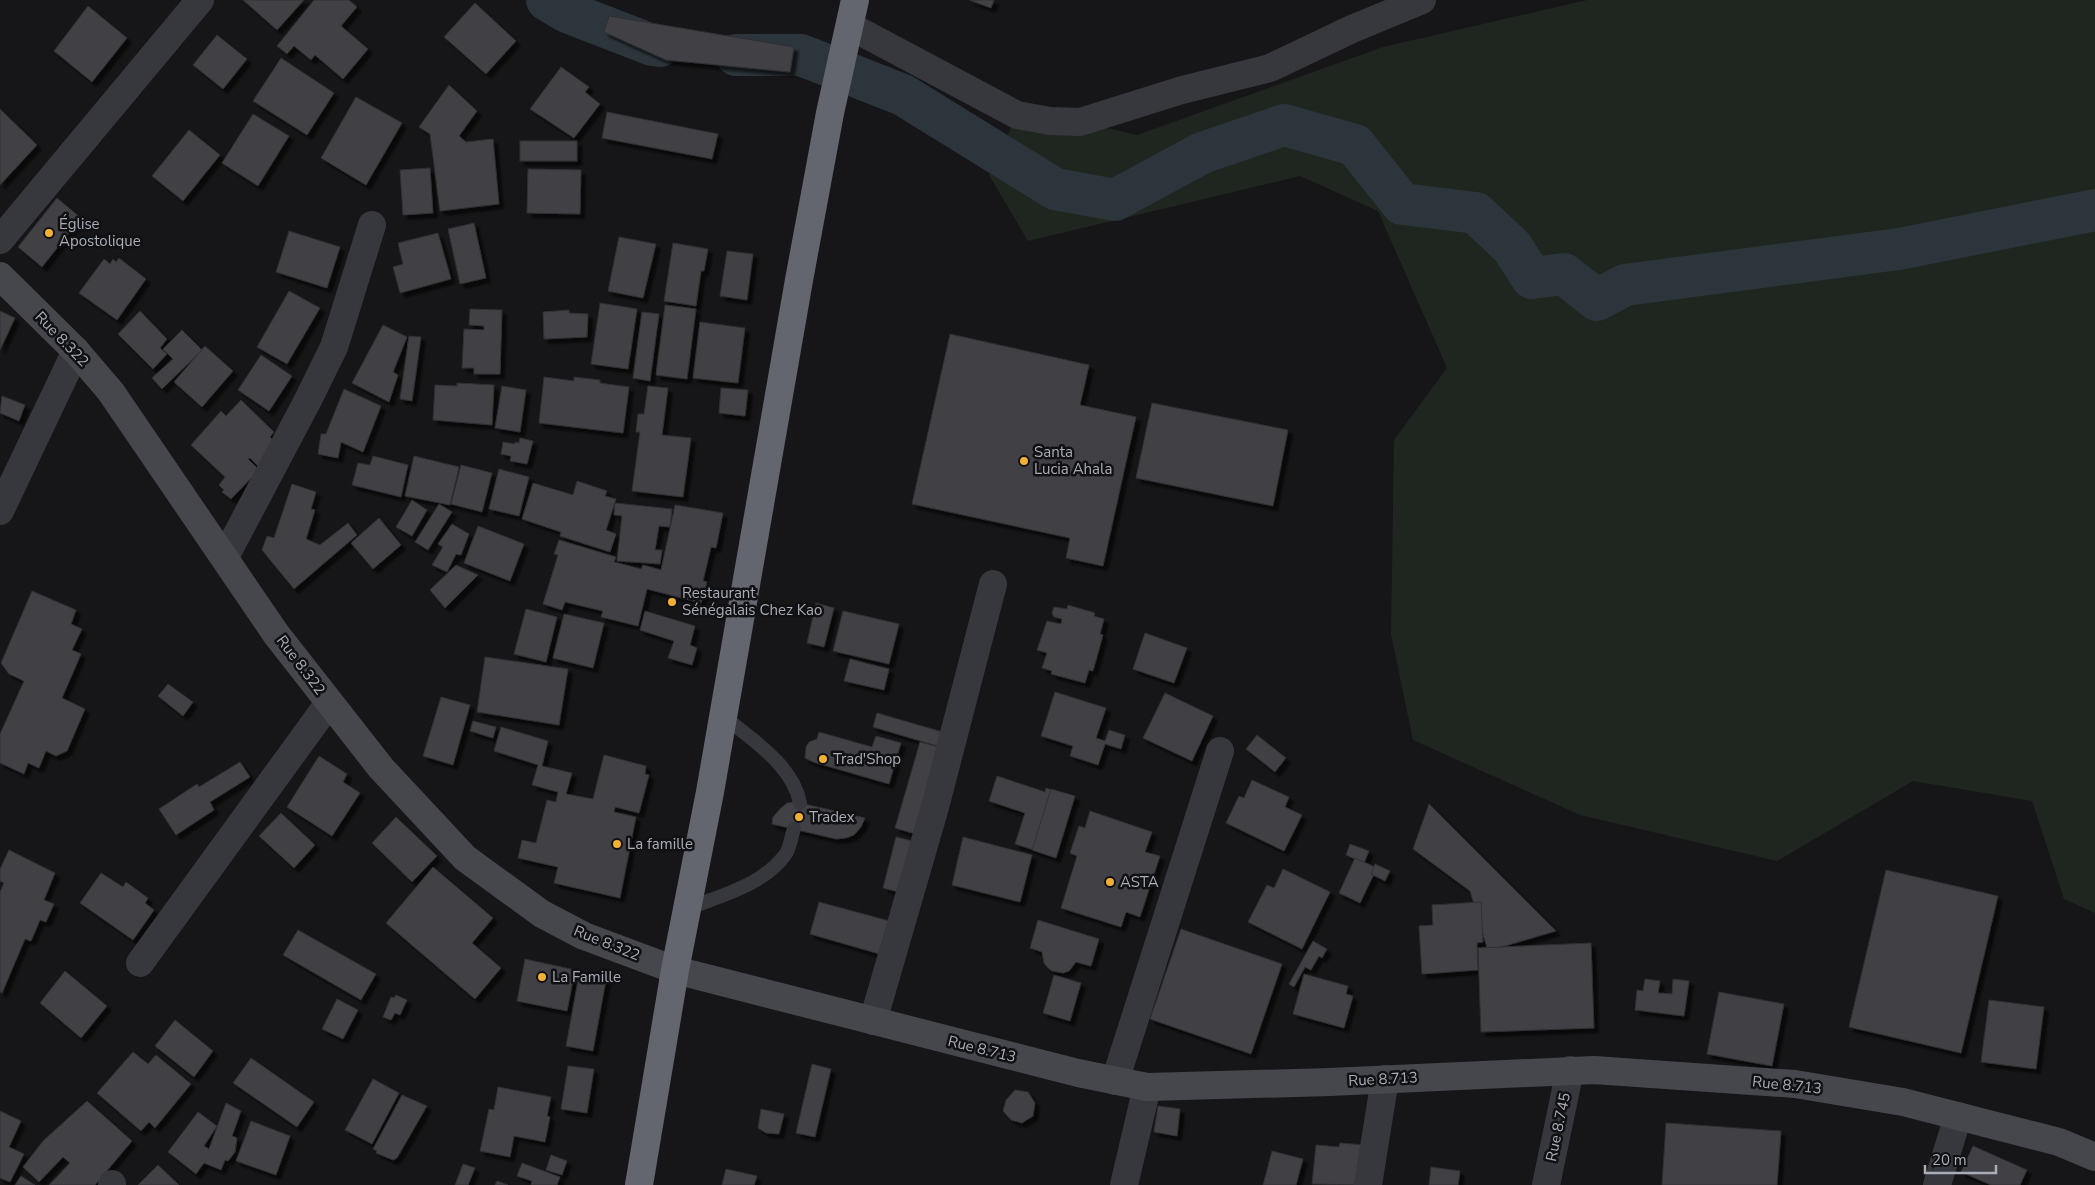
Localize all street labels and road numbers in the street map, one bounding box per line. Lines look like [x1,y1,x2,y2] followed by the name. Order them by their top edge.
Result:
[31,307,93,371] street label: Rue 8.322
[272,631,330,699] street label: Rue 8.322
[571,921,643,965] street label: Rue 8.322
[946,1031,1018,1067] street label: Rue 8.713
[1348,1067,1418,1091] street label: Rue 8.713
[1751,1071,1823,1099] street label: Rue 8.713
[1541,1091,1575,1163] street label: Rue 8.745

